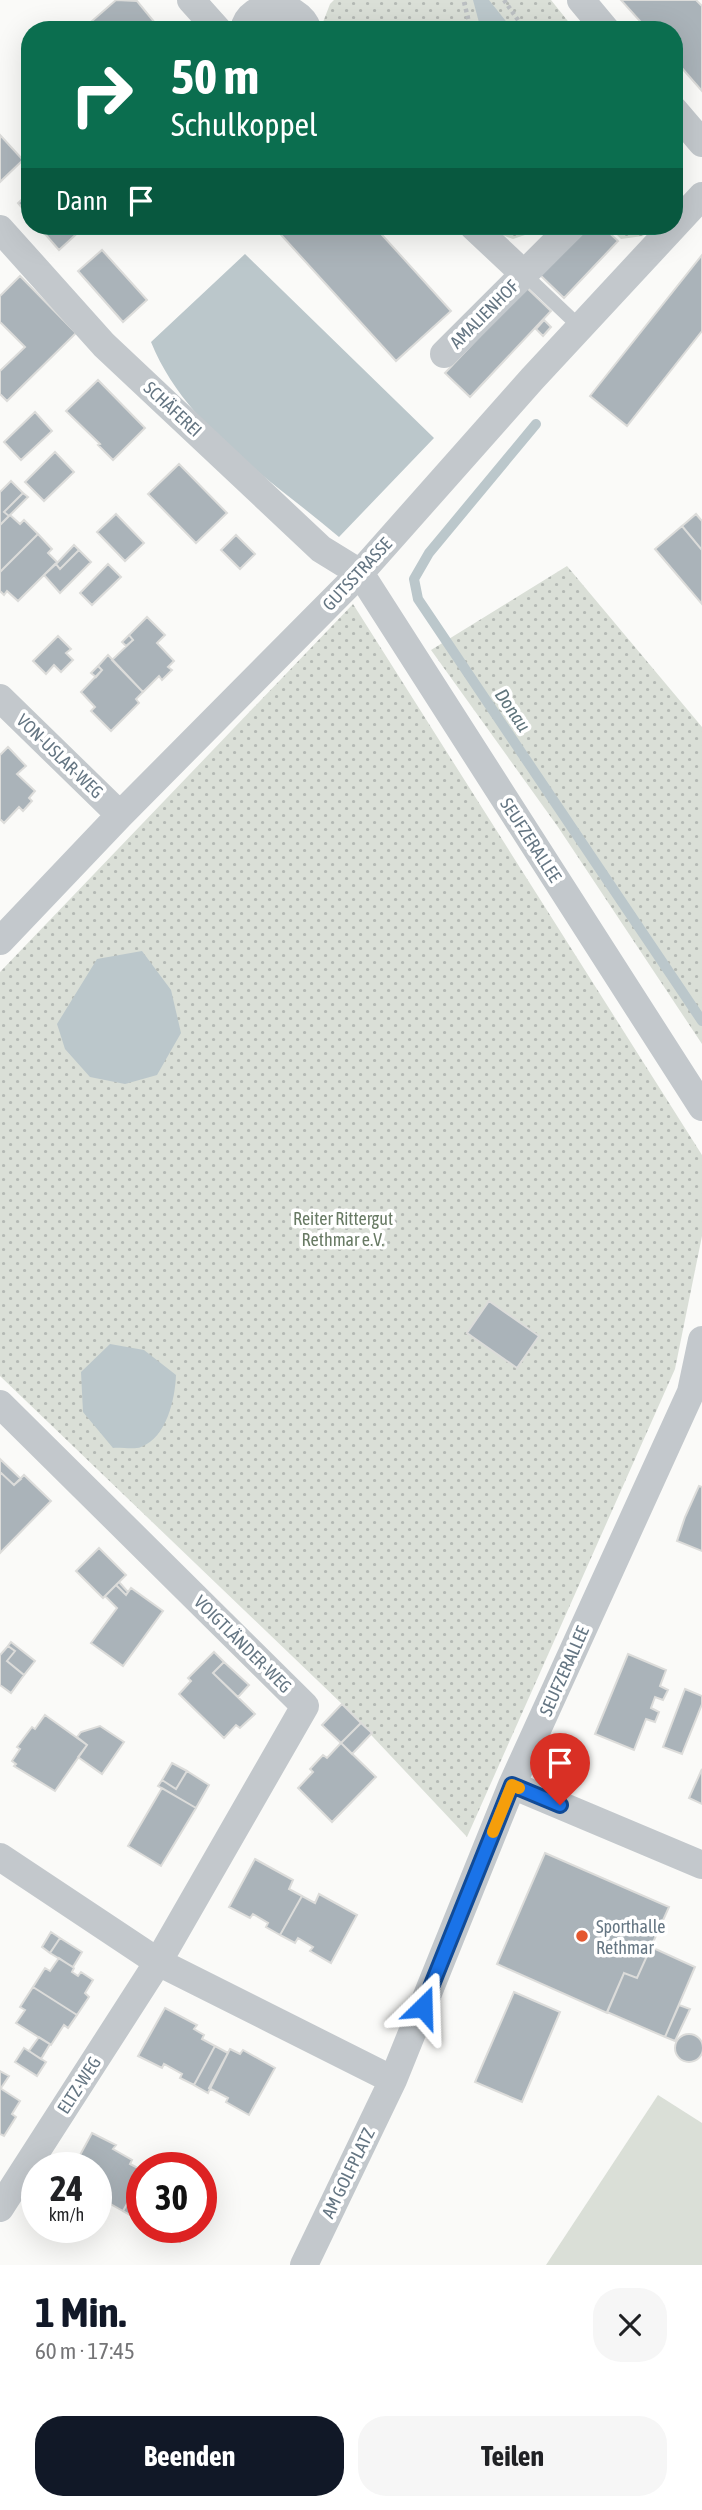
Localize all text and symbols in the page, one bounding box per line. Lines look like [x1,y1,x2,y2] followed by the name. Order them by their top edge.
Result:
[171,48,259,104] text: 50 m
[56,49,147,140] icon: right
[171,106,318,143] text: Schulkoppel
[122,182,160,220] icon: arrive
[56,186,108,216] text: Dann
[446,275,523,352] street label: AMALIENHOF
[140,377,206,441] street label: SCHÄFEREI
[318,533,396,615] street label: GUTSSTRASSE
[491,684,535,736] water label: Donau
[12,710,108,802] street label: VON-USLAR-WEG
[496,794,566,886] street label: SEUFZERALLEE
[293,1208,393,1250] park label: Reiter Rittergut Rethmar e.V.
[190,1591,296,1697] street label: VOIGTLÄNDER-WEG
[535,1623,593,1719] street label: SEUFZERALLEE
[530,1733,590,1805] pin
[541,1744,579,1782] icon: arrive
[596,1916,666,1958] place label: Sporthalle Rethmar
[574,1928,590,1944] marker: Sporthalle Rethmar
[386,1970,460,2044] position arrow
[53,2053,105,2117] street label: ELTZ-WEG
[317,2125,379,2221] street label: AM GOLFPLATZ
[126,2152,217,2243] speed limit sign: 30
[50,2168,83,2208] text: 24
[49,2204,84,2225] text: km/h
[35,2288,126,2336] text: 1 Min.
[593,2288,667,2362] button: close
[35,2338,135,2364] text: 60 m · 17:45
[35,2416,344,2496] button: Beenden
[358,2416,667,2496] button: Teilen

